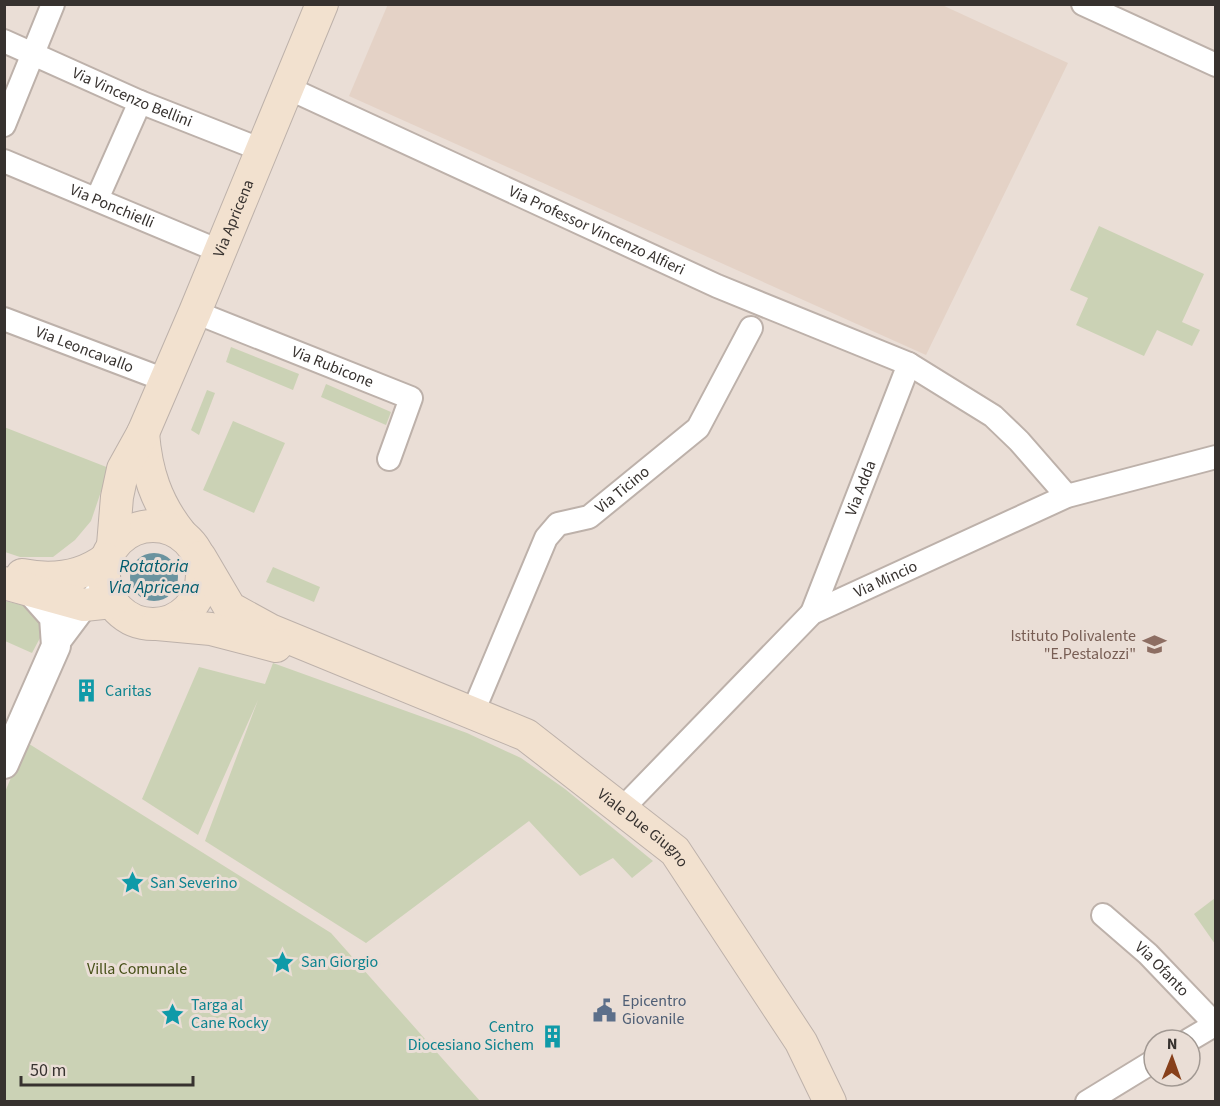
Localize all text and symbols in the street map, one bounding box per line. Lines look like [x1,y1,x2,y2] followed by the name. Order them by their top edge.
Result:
[68,62,196,133] street label: Via Vincenzo Bellini
[208,176,259,261] street label: Via Apricena
[66,179,158,234] street label: Via Ponchielli
[505,180,688,281] street label: Via Professor Vincenzo Alfieri
[32,321,137,378] street label: Via Leoncavallo
[288,341,377,393] street label: Via Rubicone
[840,457,881,519] street label: Via Adda
[590,461,654,519] street label: Via Ticino
[108,554,200,600] water label: Rotatoria Via Apricena
[850,555,921,603] street label: Via Mincio
[1010,625,1136,665] place label: Istituto Polivalente "E.Pestalozzi"
[1141,632,1167,658] school or university icon: Istituto Polivalente "E.Pestalozzi"
[74,678,100,704] building icon: Caritas
[105,680,152,702] place label: Caritas
[593,783,694,871] street label: Viale Due Giugno
[119,870,145,896] place icon: San Severino
[150,872,237,894] place label: San Severino
[1130,936,1194,1001] street label: Via Ofanto
[270,949,296,975] place icon: San Giorgio
[301,951,378,973] place label: San Giorgio
[87,958,187,980] park label: Villa Comunale
[622,990,686,1030] place label: Epicentro Giovanile
[191,994,269,1034] place label: Targa al Cane Rocky
[591,997,617,1023] public building icon: Epicentro Giovanile
[160,1001,186,1027] place icon: Targa al Cane Rocky
[408,1016,534,1056] place label: Centro Diocesiano Sichem
[539,1023,565,1049] building icon: Centro Diocesiano Sichem
[1142,1028,1202,1088] north arrow
[1167,1033,1178,1055] text: N
[21,1049,194,1087] scale bar
[30,1058,66,1083] text: 50 m

